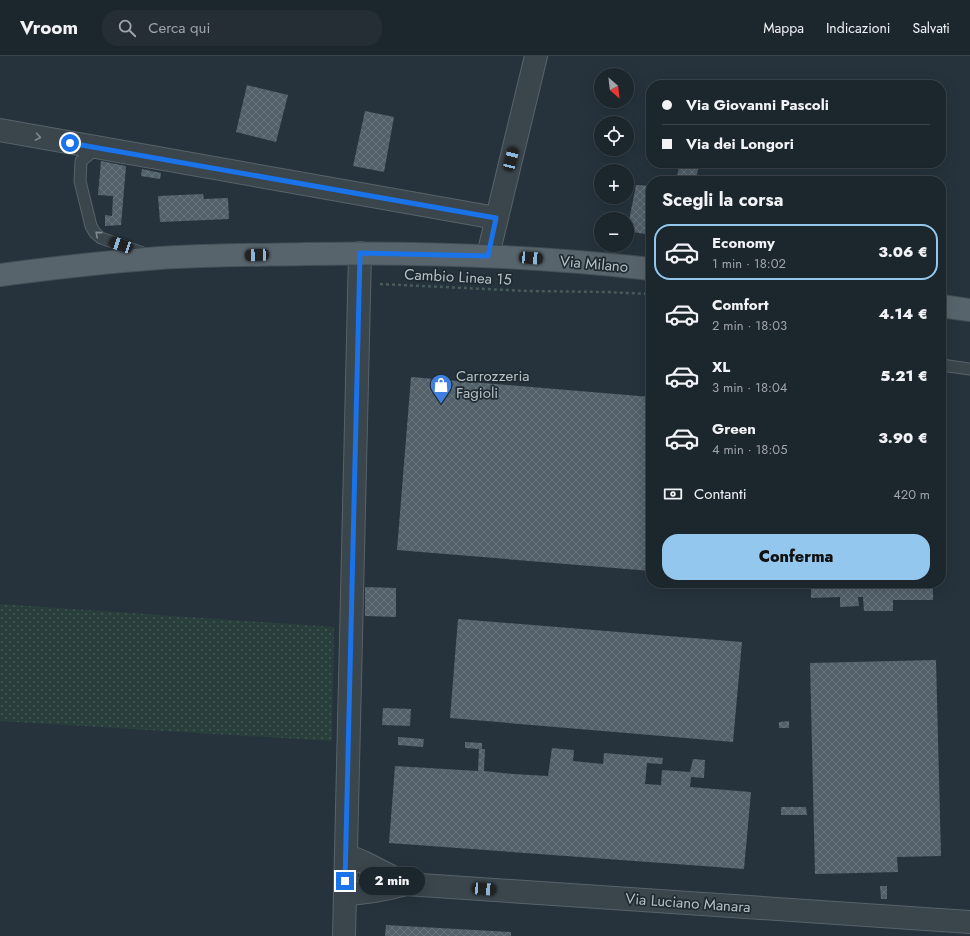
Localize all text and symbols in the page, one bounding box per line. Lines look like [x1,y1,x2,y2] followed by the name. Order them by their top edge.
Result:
[102,10,382,46] search box
[20,14,78,41] text: Vroom
[116,17,138,39] icon: search
[148,17,210,39] text: Cerca qui
[763,18,804,38] text: Mappa
[826,18,890,38] text: Indicazioni
[912,18,950,38] text: Salvati
[594,68,634,108] north arrow
[594,68,634,252] map controls
[686,94,829,116] text: Via Giovanni Pascoli
[594,116,634,156] button: locate
[35,132,42,141] one-way arrow
[686,133,794,155] text: Via dei Longori
[61,134,79,152] route start
[502,146,520,172] car
[594,164,634,204] button: +
[662,187,783,213] text: Scegli la corsa
[594,212,634,252] button: −
[95,232,103,239] one-way arrow
[712,232,775,254] text: Economy
[664,234,700,270] icon: car
[108,235,134,255] car
[878,241,928,263] text: 3.06 €
[245,249,269,261] car
[559,250,629,278] street label: Via Milano
[519,251,543,265] car
[712,254,786,273] text: 1 min · 18:02
[404,263,512,291] street label: Cambio Linea 15
[712,294,769,316] text: Comfort
[664,296,700,332] icon: car
[879,303,928,325] text: 4.14 €
[712,316,787,335] text: 2 min · 18:03
[712,356,730,378] text: XL
[664,358,700,394] icon: car
[456,365,530,404] place label: Carrozzeria Fagioli
[880,365,928,387] text: 5.21 €
[428,372,454,405] shop icon: Carrozzeria Fagioli
[712,378,787,397] text: 3 min · 18:04
[712,418,756,440] text: Green
[664,420,700,456] icon: car
[878,427,928,449] text: 3.90 €
[712,440,788,459] text: 4 min · 18:05
[662,483,684,505] icon: cash
[694,483,747,505] text: Contanti
[893,485,930,504] text: 420 m
[662,534,930,580] button: Conferma
[359,867,425,895] callout: 2 min
[375,871,409,890] text: 2 min
[336,872,354,890] route end
[472,882,496,896] car
[625,888,751,918] street label: Via Luciano Manara

